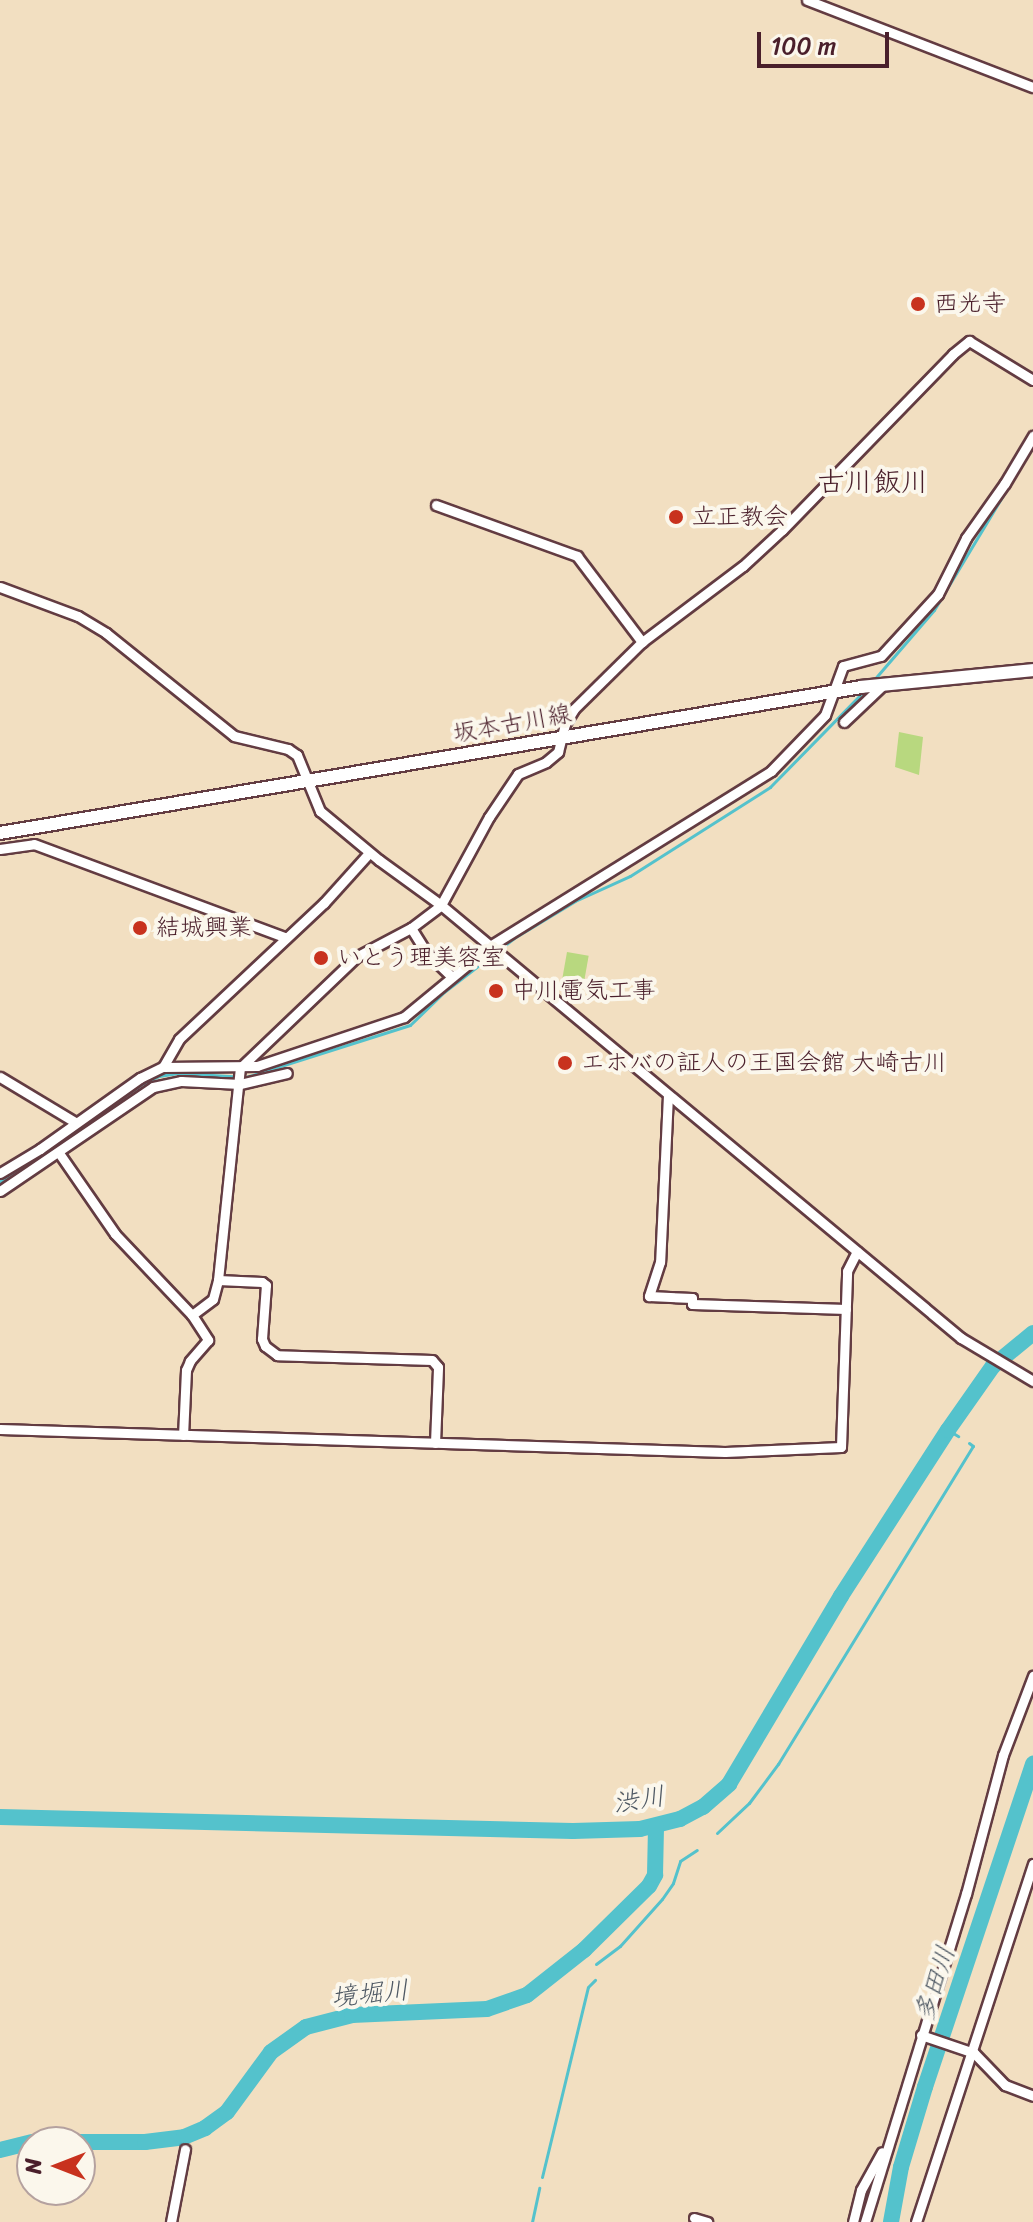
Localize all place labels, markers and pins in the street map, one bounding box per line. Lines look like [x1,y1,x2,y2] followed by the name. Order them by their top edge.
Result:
[934,290,1006,318] place label: 西光寺
[909,295,927,313] marker: 西光寺
[692,503,788,531] place label: 立正教会
[667,508,685,526] marker: 立正教会
[156,914,252,942] place label: 結城興業
[131,919,149,937] marker: 結城興業
[337,944,505,972] place label: いとう理美容室
[312,949,330,967] marker: いとう理美容室
[512,977,656,1005] place label: 中川電気工事
[487,982,505,1000] marker: 中川電気工事
[581,1049,947,1077] place label: エホバの証人の王国会館 大崎古川
[556,1054,574,1072] marker: エホバの証人の王国会館 大崎古川

